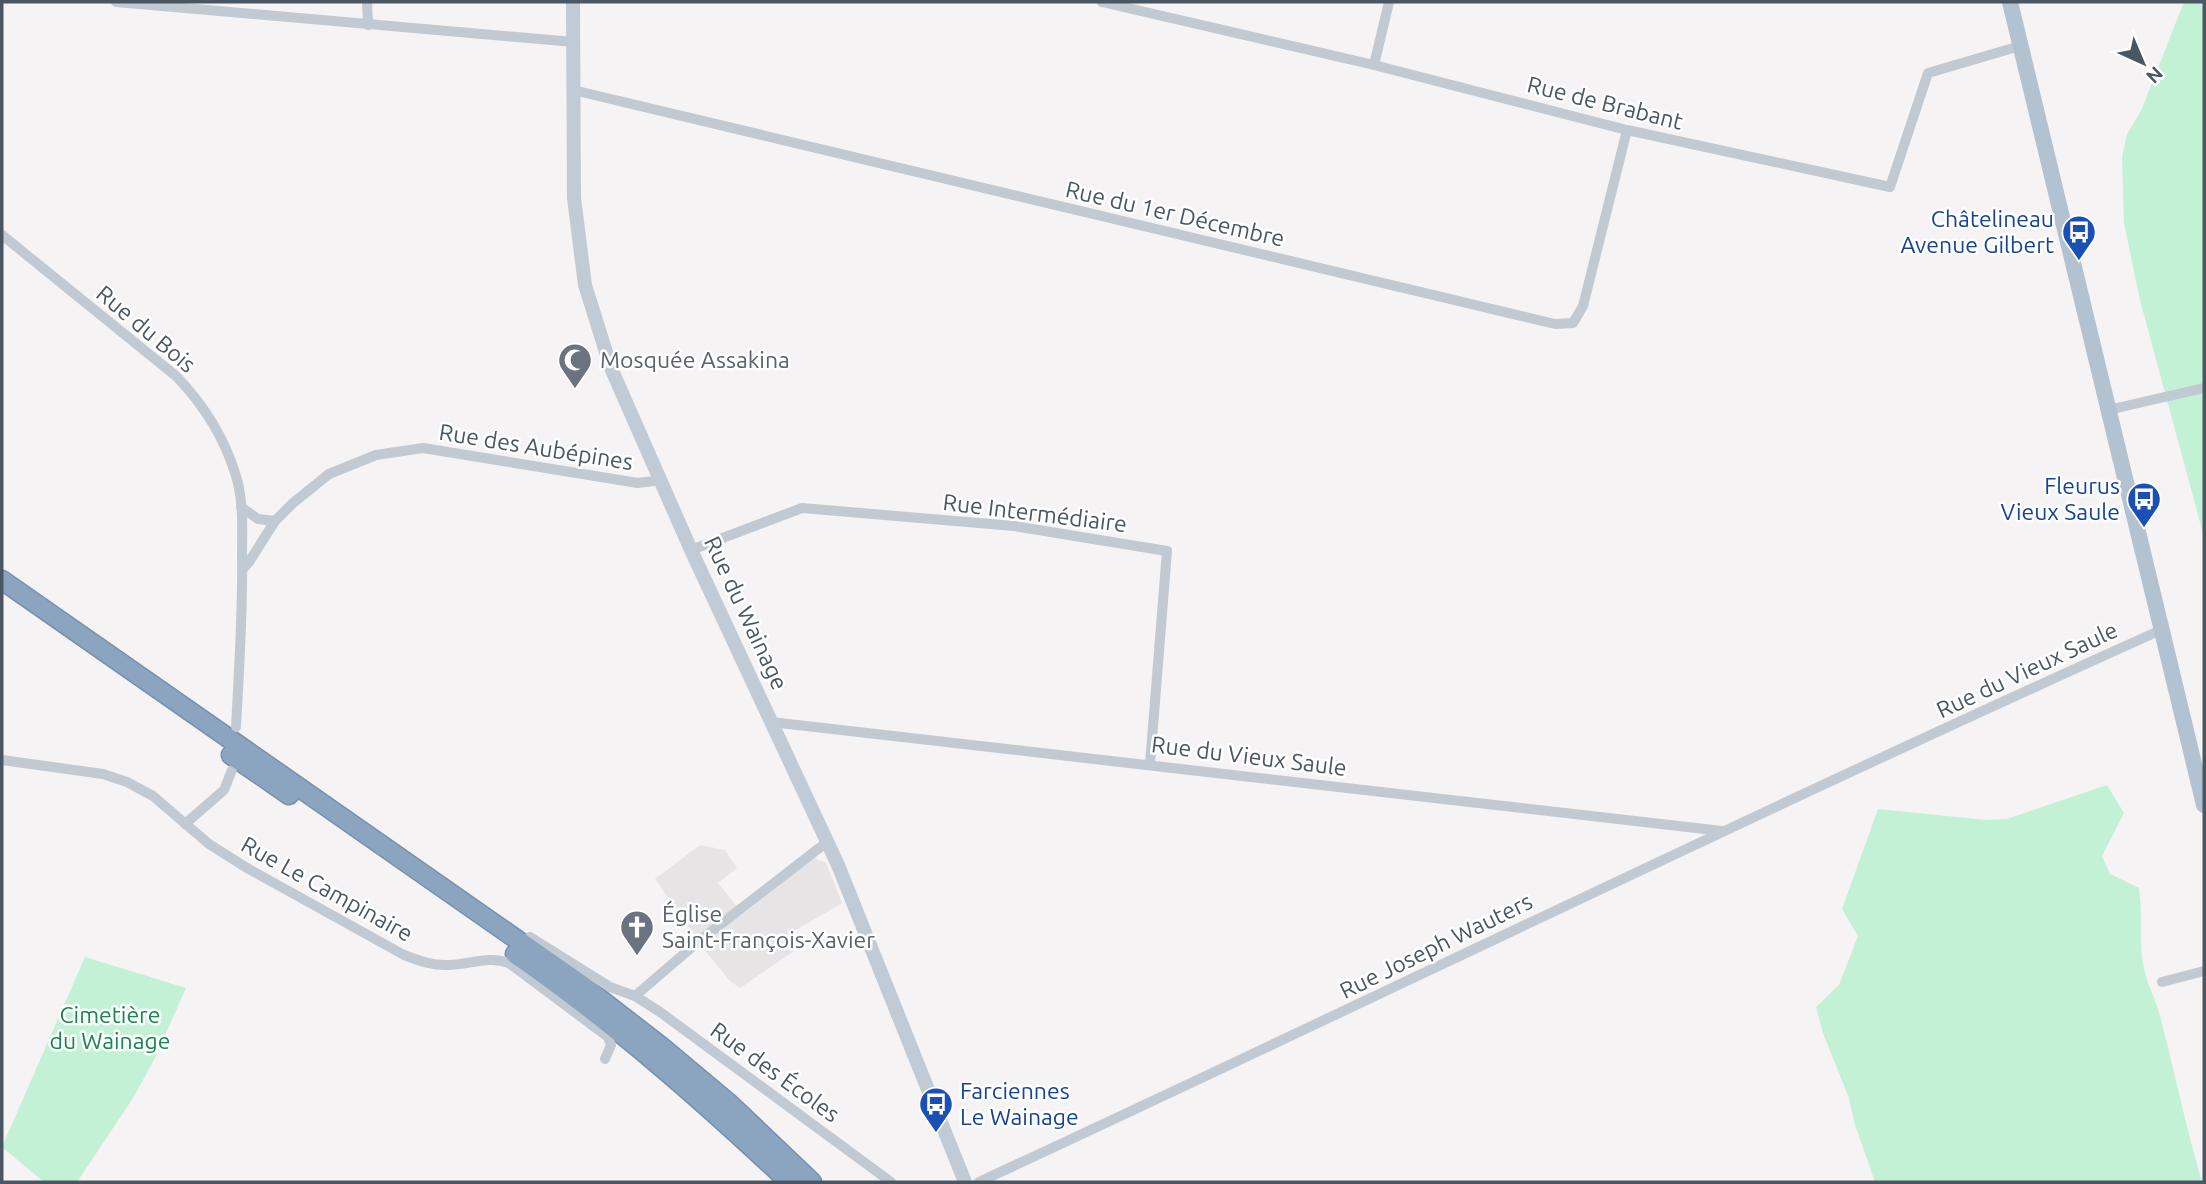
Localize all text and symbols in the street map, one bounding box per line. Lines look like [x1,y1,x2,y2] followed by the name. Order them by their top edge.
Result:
[2108,28,2178,98] north arrow
[2142,62,2168,88] text: N
[1525,71,1685,134] street label: Rue de Brabant
[1063,176,1287,251] street label: Rue du 1er Décembre
[1900,206,2054,257] place label: Châtelineau Avenue Gilbert
[2060,213,2098,262] bus stop icon: Châtelineau Avenue Gilbert
[92,280,201,377] street label: Rue du Bois
[556,341,594,390] mosque icon: Mosquée Assakina
[600,347,790,372] place label: Mosquée Assakina
[437,419,635,474] street label: Rue des Aubépines
[2001,473,2120,524] place label: Fleurus Vieux Saule
[2125,480,2163,529] bus stop icon: Fleurus Vieux Saule
[942,489,1129,536] street label: Rue Intermédiaire
[700,532,793,693] street label: Rue du Wainage
[1932,617,2121,722] street label: Rue du Vieux Saule
[1150,731,1348,780] street label: Rue du Vieux Saule
[237,831,417,946] street label: Rue Le Campinaire
[1336,888,1536,1003] street label: Rue Joseph Wauters
[662,900,875,952] place label: Église Saint-François-Xavier
[618,908,656,957] church icon: Église Saint-François-Xavier
[50,1002,170,1053] park label: Cimetière du Wainage
[706,1016,845,1127] street label: Rue des Écoles
[960,1078,1079,1129] place label: Farciennes Le Wainage
[917,1085,955,1134] bus stop icon: Farciennes Le Wainage

